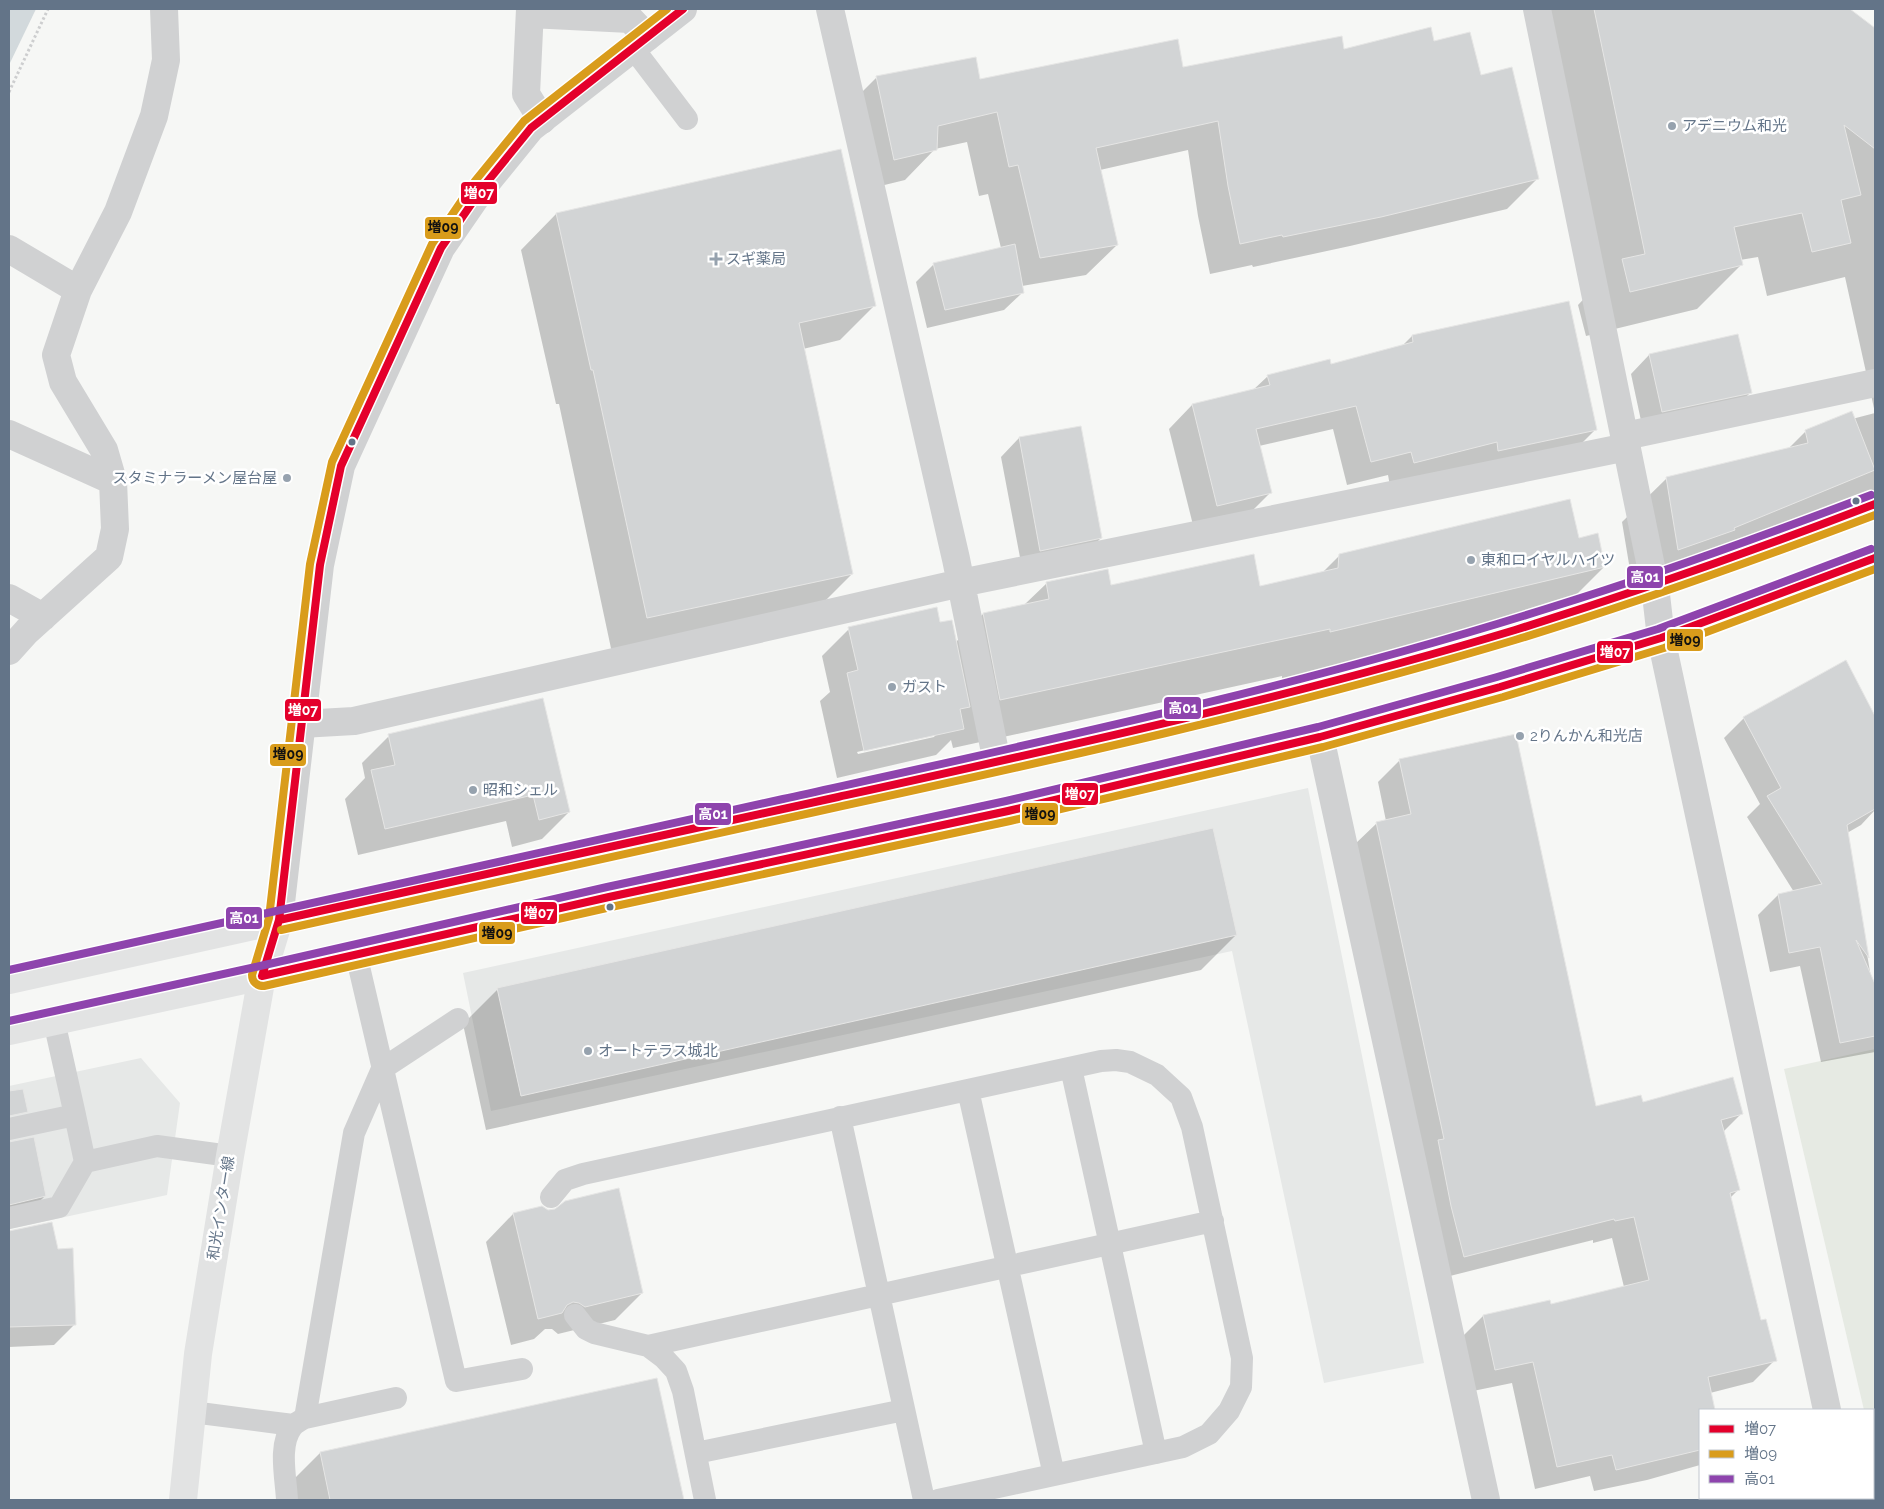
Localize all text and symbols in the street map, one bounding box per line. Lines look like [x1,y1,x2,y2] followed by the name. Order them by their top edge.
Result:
[1682,117,1787,135] place label: アデニウム和光
[1666,120,1678,132] marker: アデニウム和光
[460,181,498,205] line badge: 増07
[464,185,494,201] text: 増07
[424,216,462,240] line badge: 増09
[428,219,458,235] text: 増09
[726,250,786,268] place label: スギ薬局
[710,253,722,265] marker: スギ薬局
[347,437,357,447] unlabelled marker
[113,469,277,487] place label: スタミナラーメン屋台屋
[281,472,293,484] marker: スタミナラーメン屋台屋
[1851,496,1861,506] unlabelled marker
[1481,551,1615,569] place label: 東和ロイヤルハイツ
[1465,554,1477,566] marker: 東和ロイヤルハイツ
[1626,565,1664,589] line badge: 高01
[1630,569,1660,585] text: 高01
[1666,628,1704,652] line badge: 増09
[1670,632,1700,648] text: 増09
[1596,640,1634,664] line badge: 増07
[1600,644,1630,660] text: 増07
[902,678,947,696] place label: ガスト
[886,681,898,693] marker: ガスト
[1163,696,1202,720] line badge: 高01
[284,698,322,722] line badge: 増07
[1168,700,1198,716] text: 高01
[288,702,318,718] text: 増07
[1530,727,1643,745] place label: 2りんかん和光店
[1514,730,1526,742] marker: 2りんかん和光店
[269,743,307,767] line badge: 増09
[273,746,303,762] text: 増09
[483,781,558,799] place label: 昭和シェル
[1061,782,1099,806] line badge: 増07
[467,784,479,796] marker: 昭和シェル
[1065,786,1095,802] text: 増07
[694,802,732,826] line badge: 高01
[1021,802,1059,826] line badge: 増09
[698,806,728,822] text: 高01
[1025,806,1055,822] text: 増09
[520,901,558,925] line badge: 増07
[605,902,615,912] unlabelled marker
[524,905,554,921] text: 増07
[225,906,263,930] line badge: 高01
[229,910,259,926] text: 高01
[478,921,516,945] line badge: 増09
[482,925,512,941] text: 増09
[598,1042,718,1060] place label: オートテラス城北
[582,1045,594,1057] marker: オートテラス城北
[204,1155,238,1261] street label: 和光インター線
[1699,1409,1874,1499] legend
[1744,1420,1776,1438] text: 増07
[1744,1445,1777,1463] text: 増09
[1744,1470,1775,1488] text: 高01

